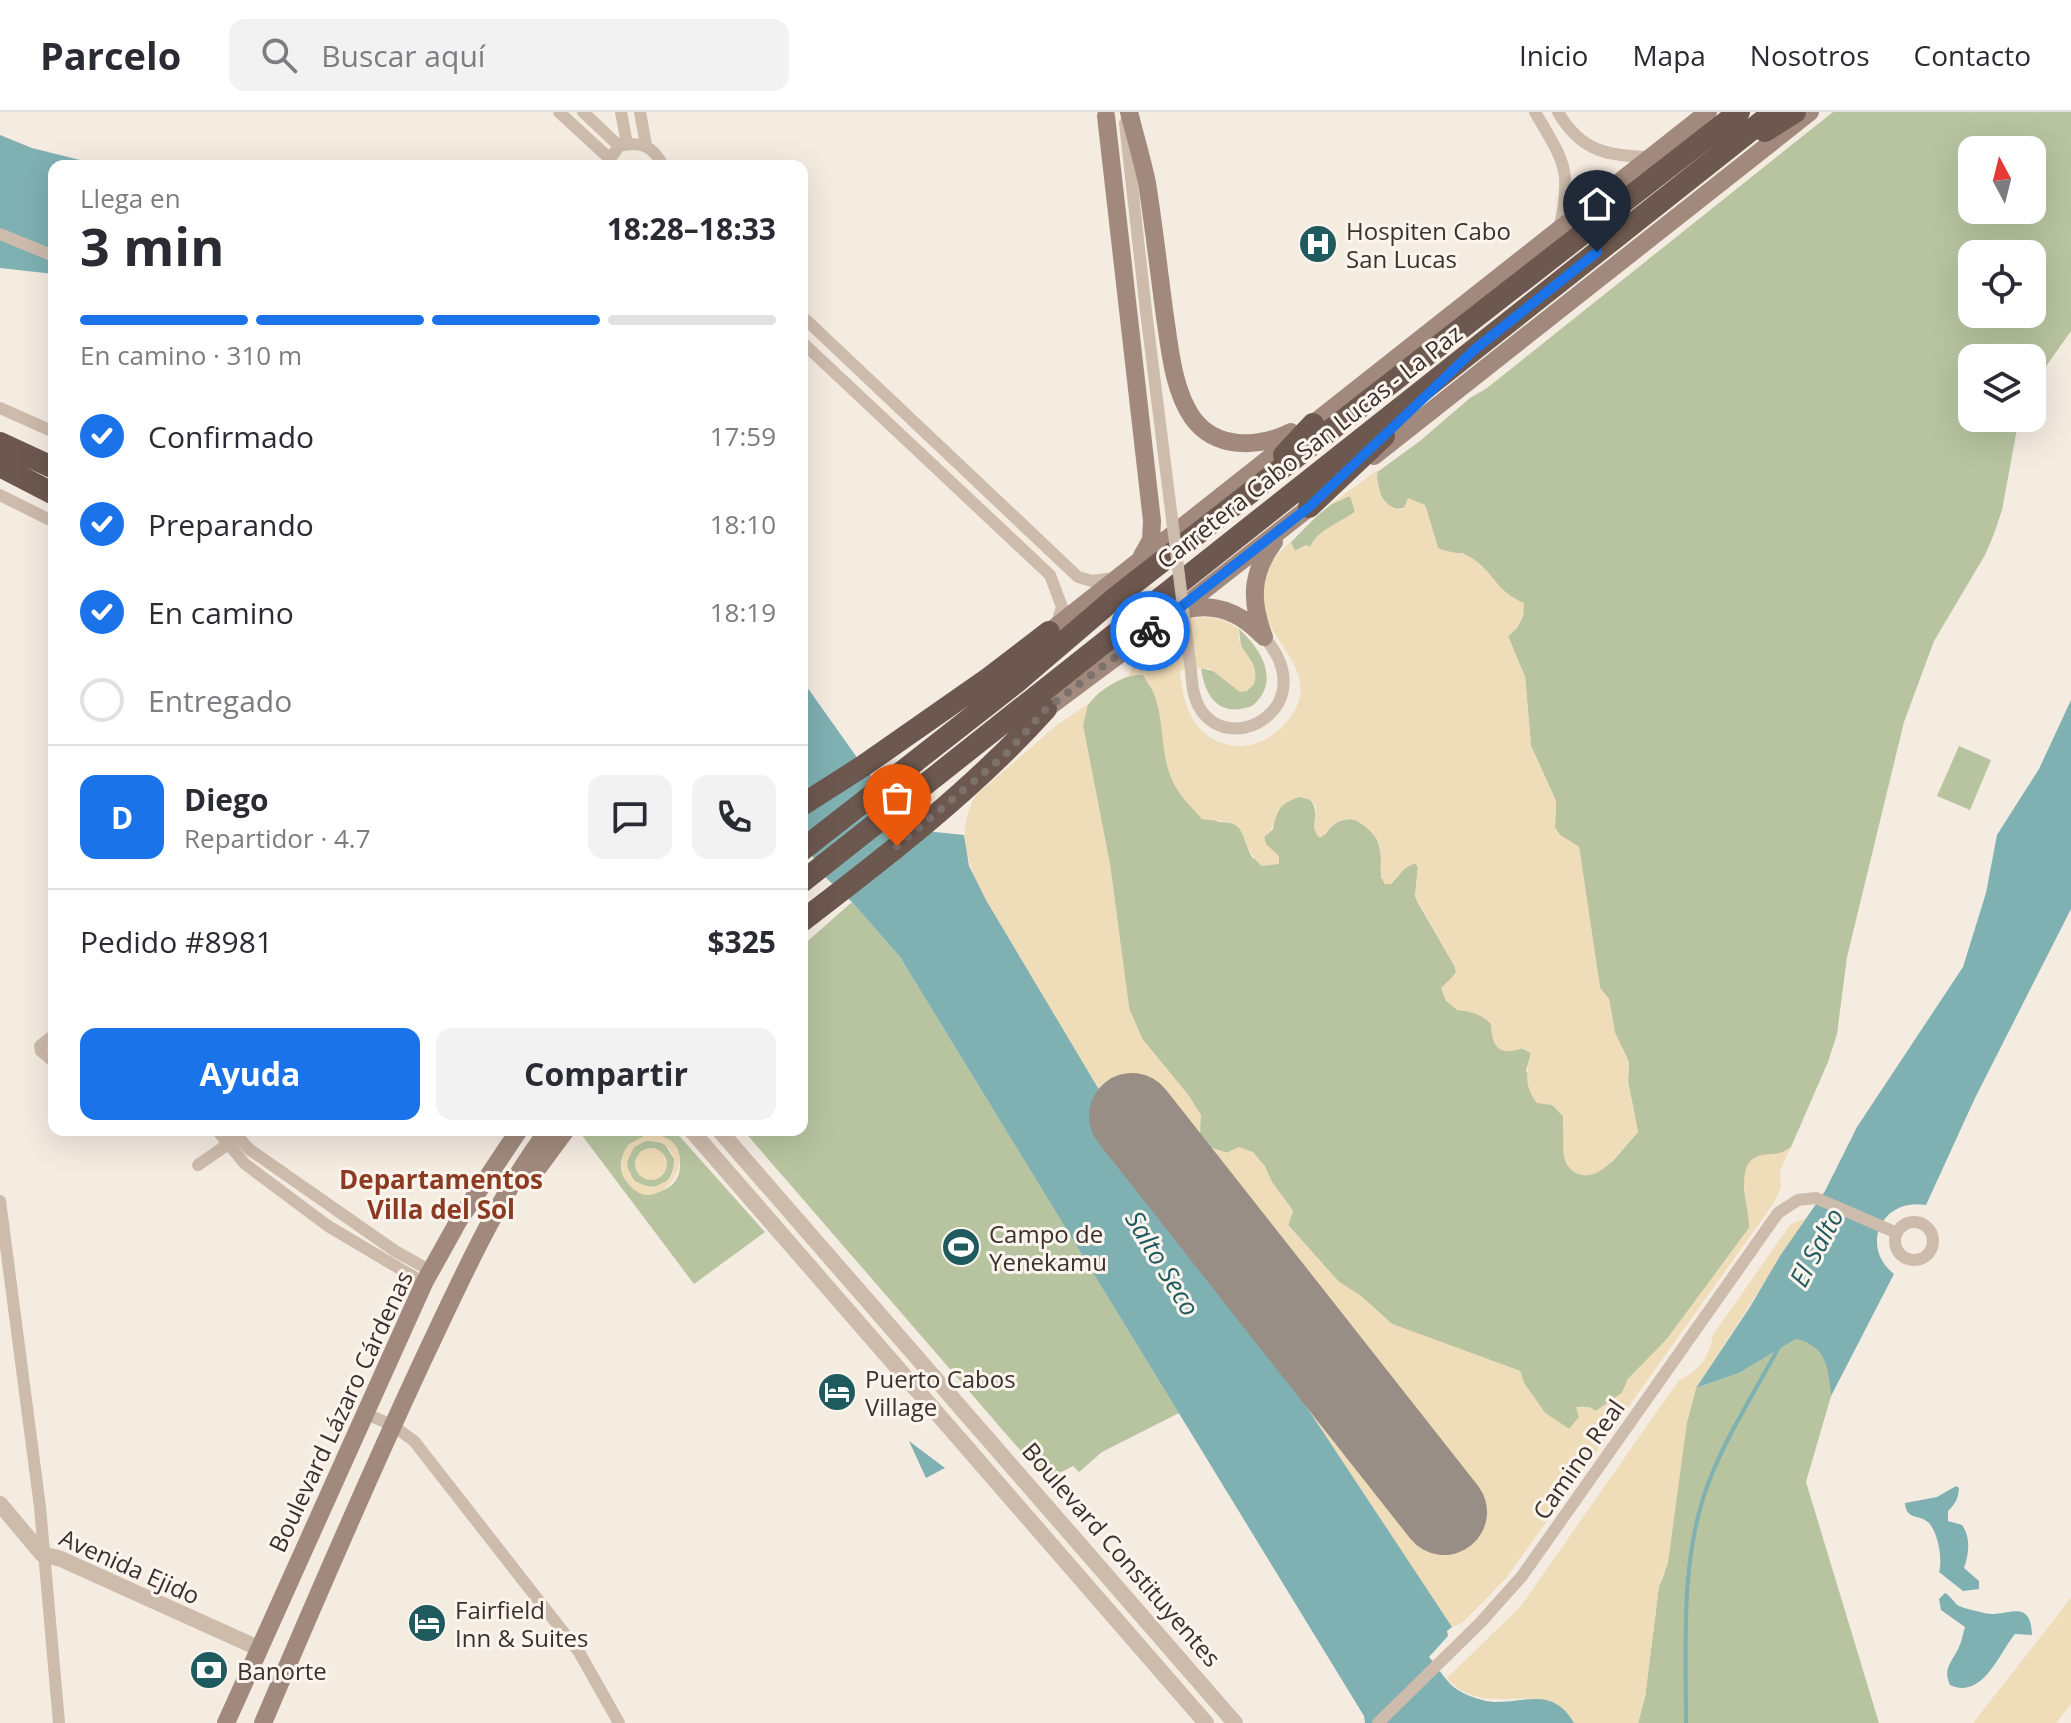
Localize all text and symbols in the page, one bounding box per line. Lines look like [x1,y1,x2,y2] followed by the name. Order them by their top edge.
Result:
[229,19,789,91] search box
[40,29,181,81] text: Parcelo
[257,33,301,77] icon: search
[321,35,485,76] text: Buscar aquí
[1519,36,1588,74] text: Inicio
[1632,36,1706,74] text: Mapa
[1750,36,1870,74] text: Nosotros
[1914,36,2031,74] text: Contacto
[1958,136,2046,224] north arrow
[1958,136,2046,432] map controls
[1563,170,1631,252] pin
[80,180,181,216] text: Llega en
[1575,182,1619,226] icon: home
[607,208,776,249] text: 18:28–18:33
[80,210,224,281] text: 3 min
[1346,214,1511,275] place label: Hospiten Cabo San Lucas
[1297,223,1339,265] hospital icon: Hospiten Cabo San Lucas
[1958,240,2046,328] button: locate
[1149,316,1469,576] street label: Carretera Cabo San Lucas - La Paz
[80,337,302,373] text: En camino · 310 m
[1958,344,2046,432] button: layers
[80,414,124,458] icon: check
[148,416,314,457] text: Confirmado
[710,418,776,454] text: 17:59
[80,502,124,546] icon: check
[148,504,314,545] text: Preparando
[710,506,776,542] text: 18:10
[80,590,124,634] icon: check
[1110,591,1190,671] courier
[148,592,294,633] text: En camino
[710,594,776,630] text: 18:19
[1128,609,1172,653] icon: bike
[148,680,292,721] text: Entregado
[863,764,931,846] pin
[588,775,672,859] button: chat
[692,775,776,859] button: phone
[875,776,919,820] icon: bag
[184,779,269,820] text: Diego
[111,797,133,838] text: D
[184,820,371,856] text: Repartidor · 4.7
[80,921,273,962] text: Pedido #8981
[707,921,776,962] text: $325
[80,1028,420,1120] button: Ayuda
[436,1028,776,1120] button: Compartir
[339,1161,543,1227] district label: Departamentos Villa del Sol
[1780,1201,1852,1293] water label: El Salto
[1117,1204,1209,1322] water label: Salto Seco
[989,1217,1107,1278] place label: Campo de Yenekamu
[940,1226,982,1268] sports icon: Campo de Yenekamu
[260,1265,420,1557] street label: Boulevard Lázaro Cárdenas
[865,1362,1016,1423] place label: Puerto Cabos Village
[816,1371,858,1413] hotel icon: Puerto Cabos Village
[1524,1392,1632,1526] street label: Camino Real
[1015,1435,1229,1673] street label: Boulevard Constituyentes
[55,1520,205,1612] street label: Avenida Ejido
[455,1593,589,1654] place label: Fairfield Inn & Suites
[406,1602,448,1644] hotel icon: Fairfield Inn & Suites
[188,1649,230,1691] bank icon: Banorte
[237,1654,327,1687] place label: Banorte

